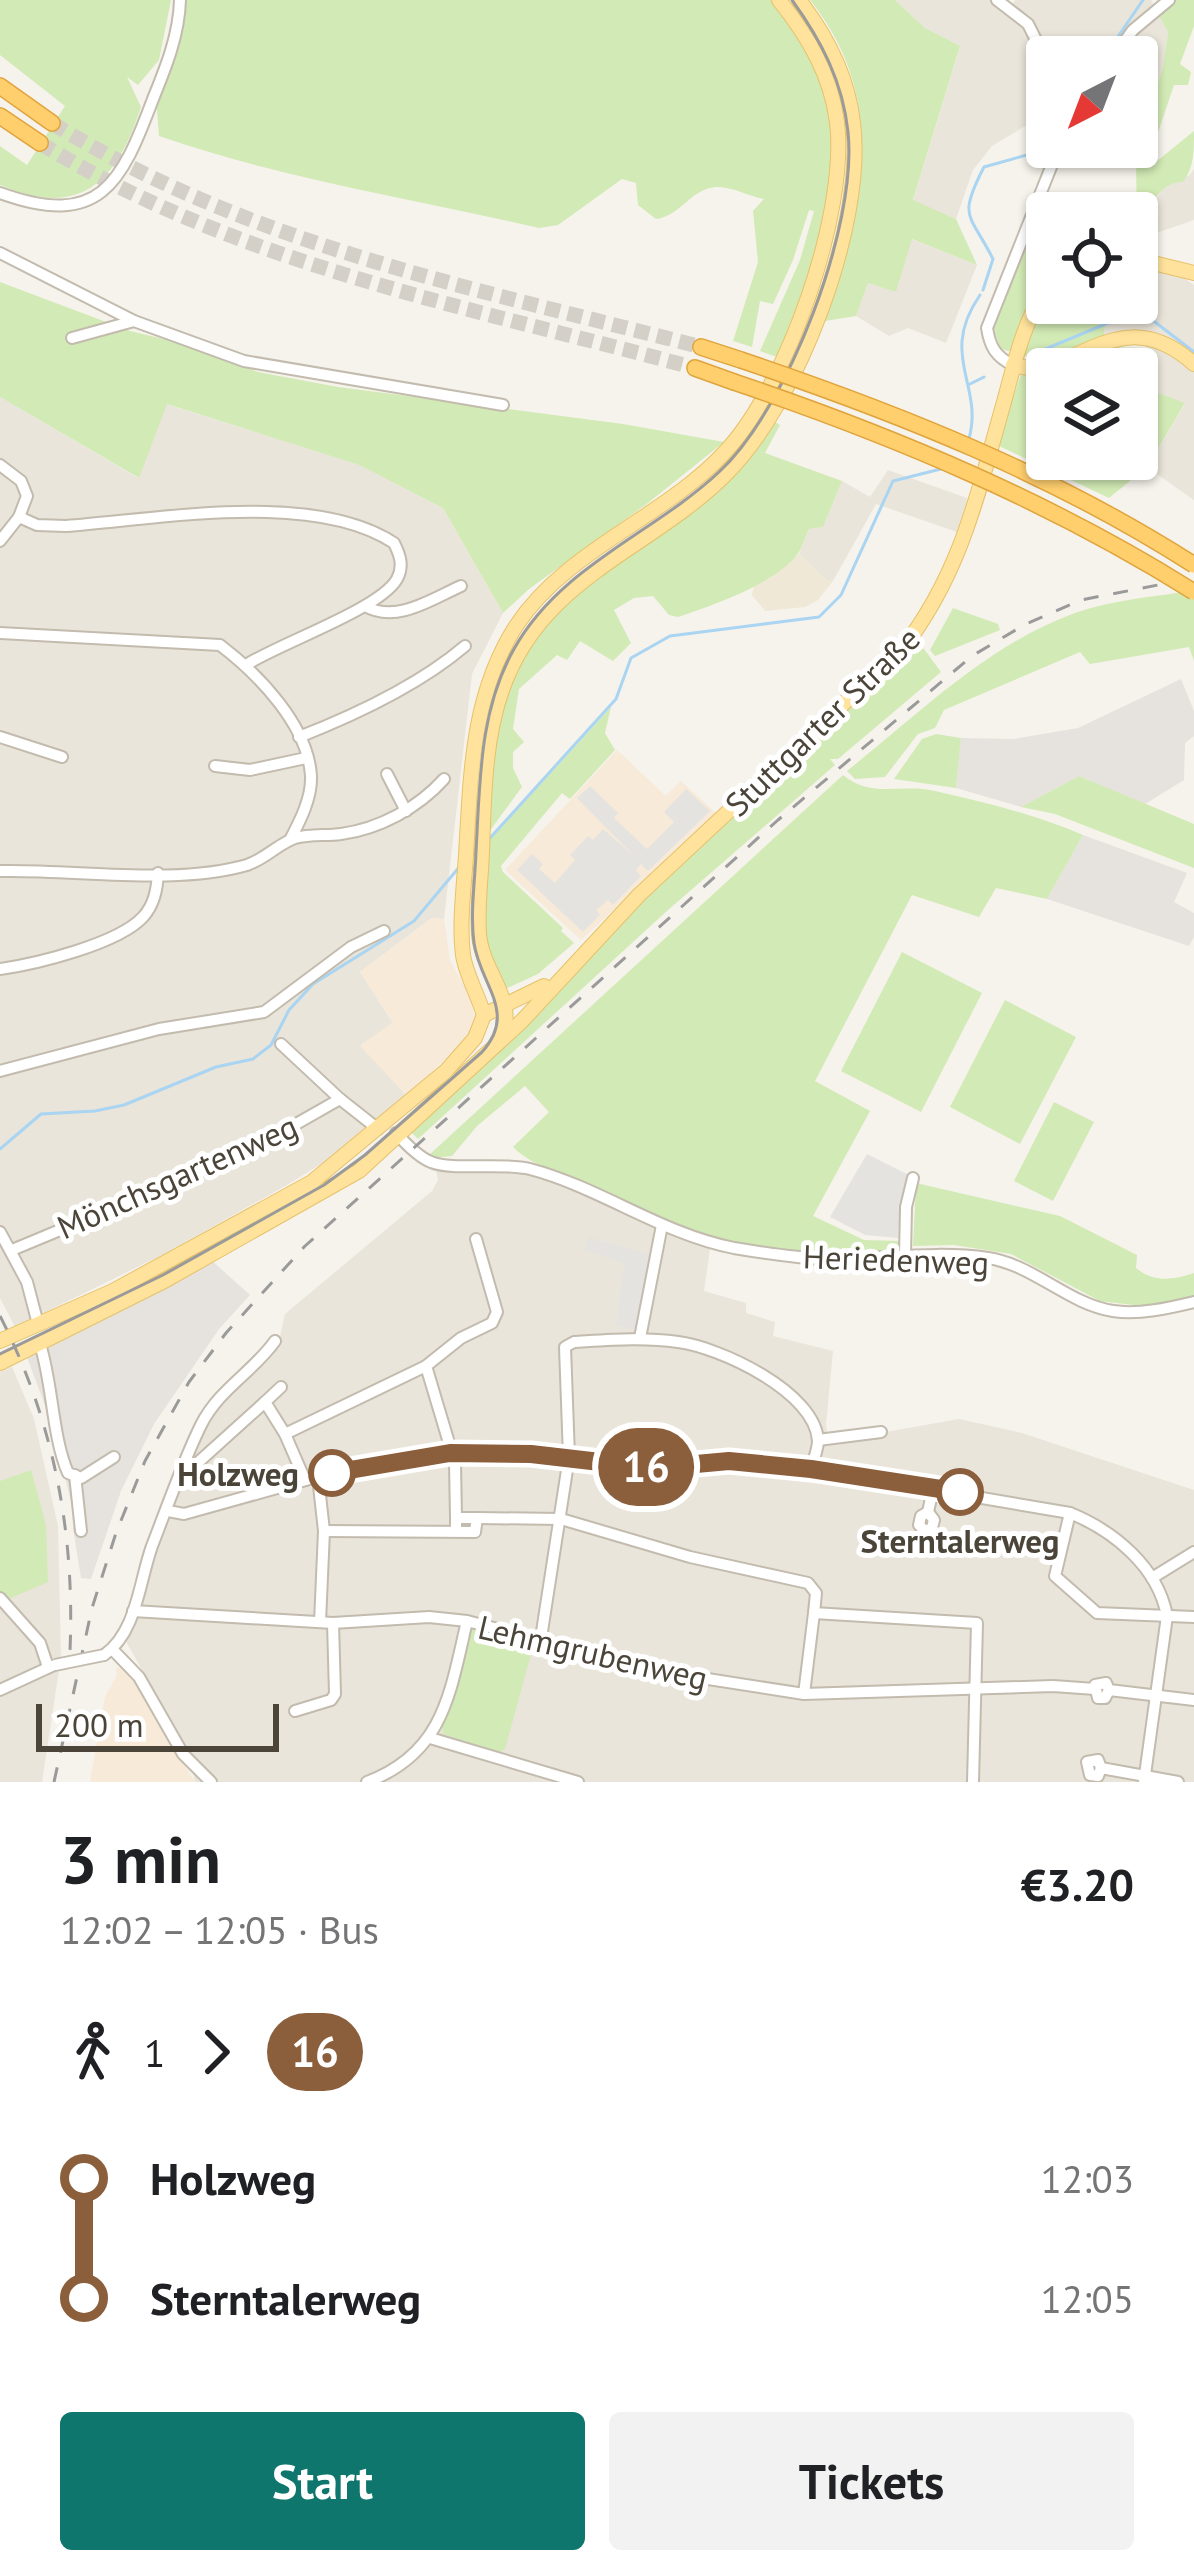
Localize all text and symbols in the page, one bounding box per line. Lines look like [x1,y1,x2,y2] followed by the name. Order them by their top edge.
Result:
[1026,36,1158,168] north arrow
[1026,36,1158,480] map controls
[1026,192,1158,324] button: locate
[1026,348,1158,480] button: layers
[715,617,929,825] street label: Stuttgarter Straße
[50,1104,304,1248] street label: Mönchsgartenweg
[802,1234,990,1284] street label: Heriedenweg
[592,1428,700,1506] line badge: 16
[622,1439,670,1494] text: 16
[310,1451,354,1495] marker: Holzweg
[177,1452,299,1495] place label: Holzweg
[938,1470,982,1514] marker: Sterntalerweg
[861,1519,1059,1562] place label: Sterntalerweg
[474,1605,712,1699] street label: Lehmgrubenweg
[36,1698,279,1751] scale bar
[54,1703,144,1746] text: 200 m
[60,1816,221,1901] text: 3 min
[1021,1855,1134,1913] text: €3.20
[60,1904,379,1955] text: 12:02 – 12:05 · Bus
[60,2019,126,2085] icon: walk
[183,2019,249,2085] icon: forward
[291,2024,339,2079] text: 16
[144,2027,165,2078] text: 1
[150,2149,316,2207] text: Holzweg
[1040,2153,1134,2204] text: 12:03
[150,2269,421,2327] text: Sterntalerweg
[1040,2273,1134,2324] text: 12:05
[60,2412,585,2550] button: Start
[609,2412,1134,2550] button: Tickets

